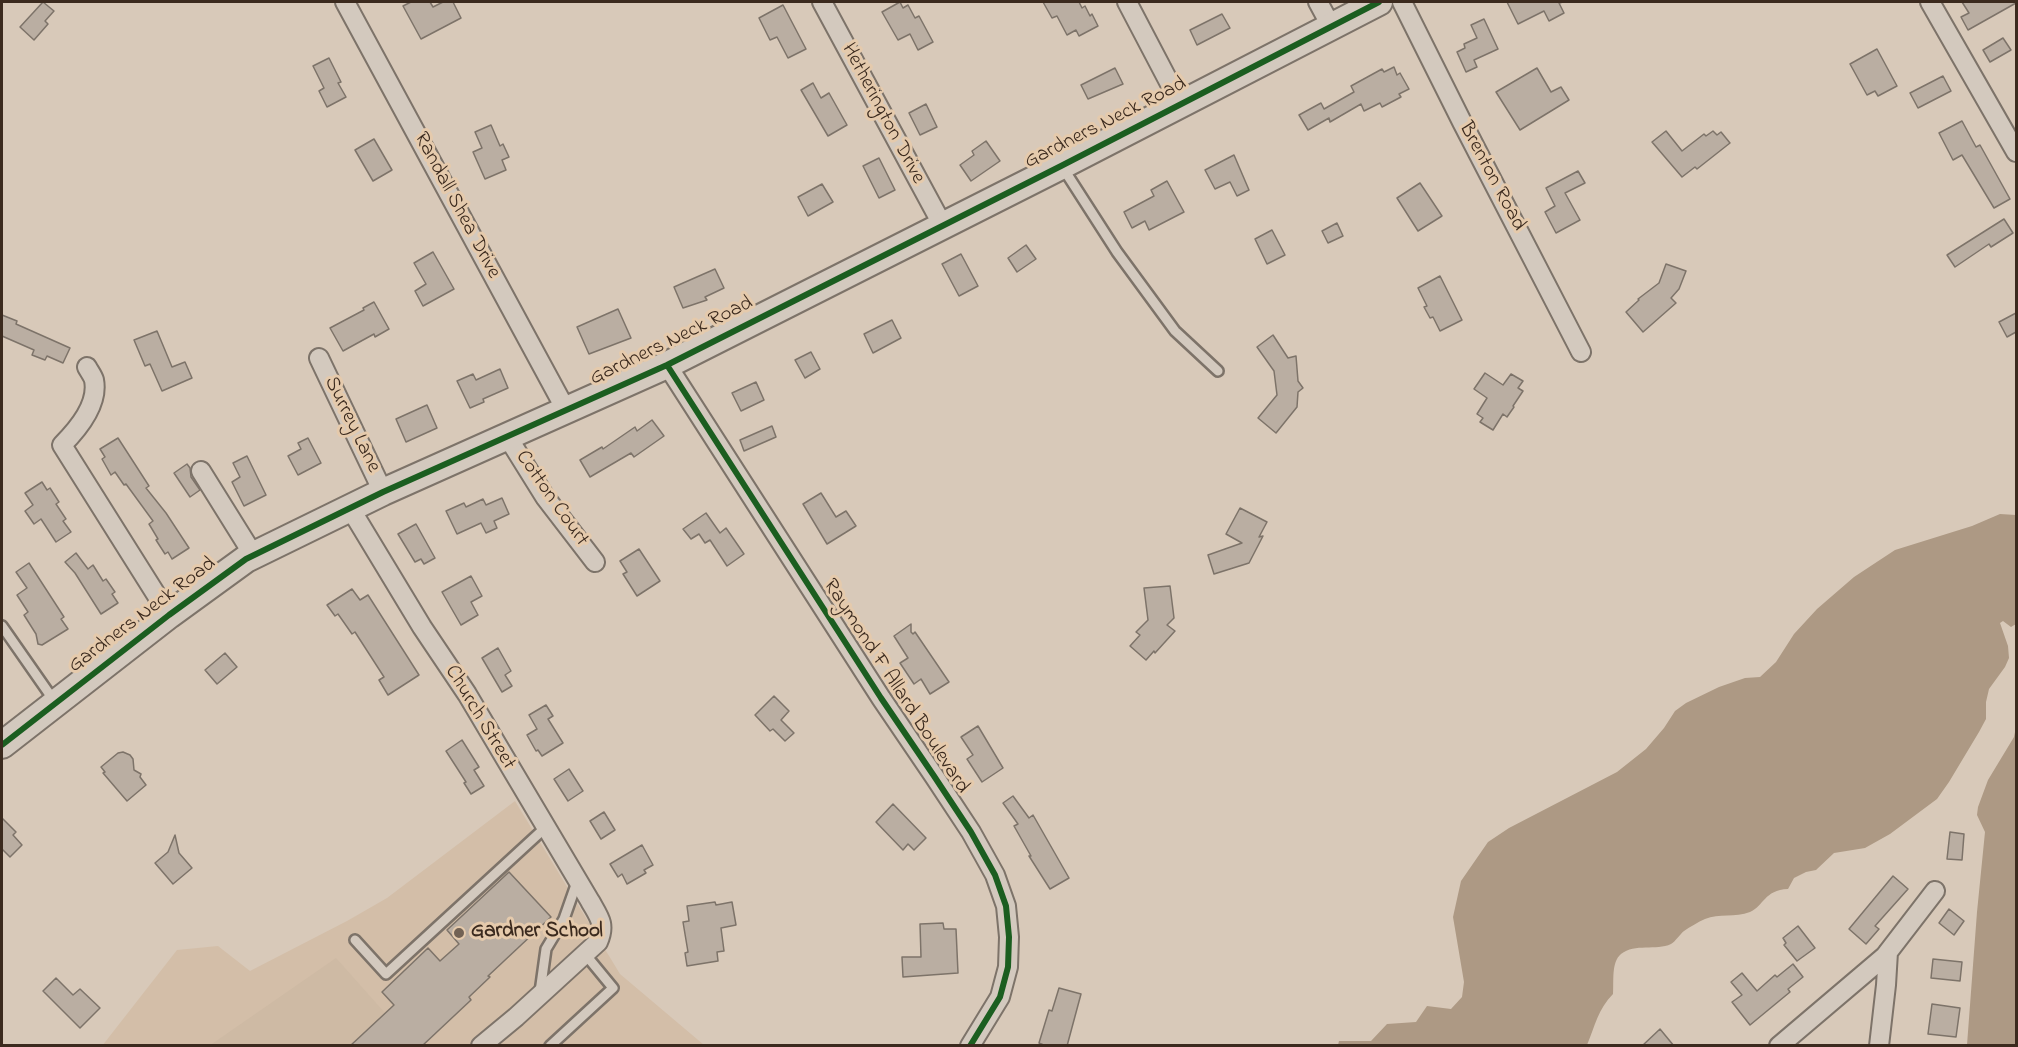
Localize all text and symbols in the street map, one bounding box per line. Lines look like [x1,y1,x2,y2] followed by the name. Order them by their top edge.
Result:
[834,39,930,189] street label: Hetherington Drive
[1021,72,1191,176] street label: Gardners Neck Road
[1452,118,1530,236] street label: Brenton Road
[407,129,505,283] street label: Randall Shea Drive
[586,292,758,392] street label: Gardners Neck Road
[317,373,385,477] street label: Surrey Lane
[509,446,593,552] street label: Cotton Court
[64,552,222,680] street label: Gardners Neck Road
[816,575,974,799] street label: Raymond F Allard Boulevard
[438,661,520,775] street label: Church Street
[471,920,603,946] place label: Gardner School
[452,926,466,940] marker: Gardner School

